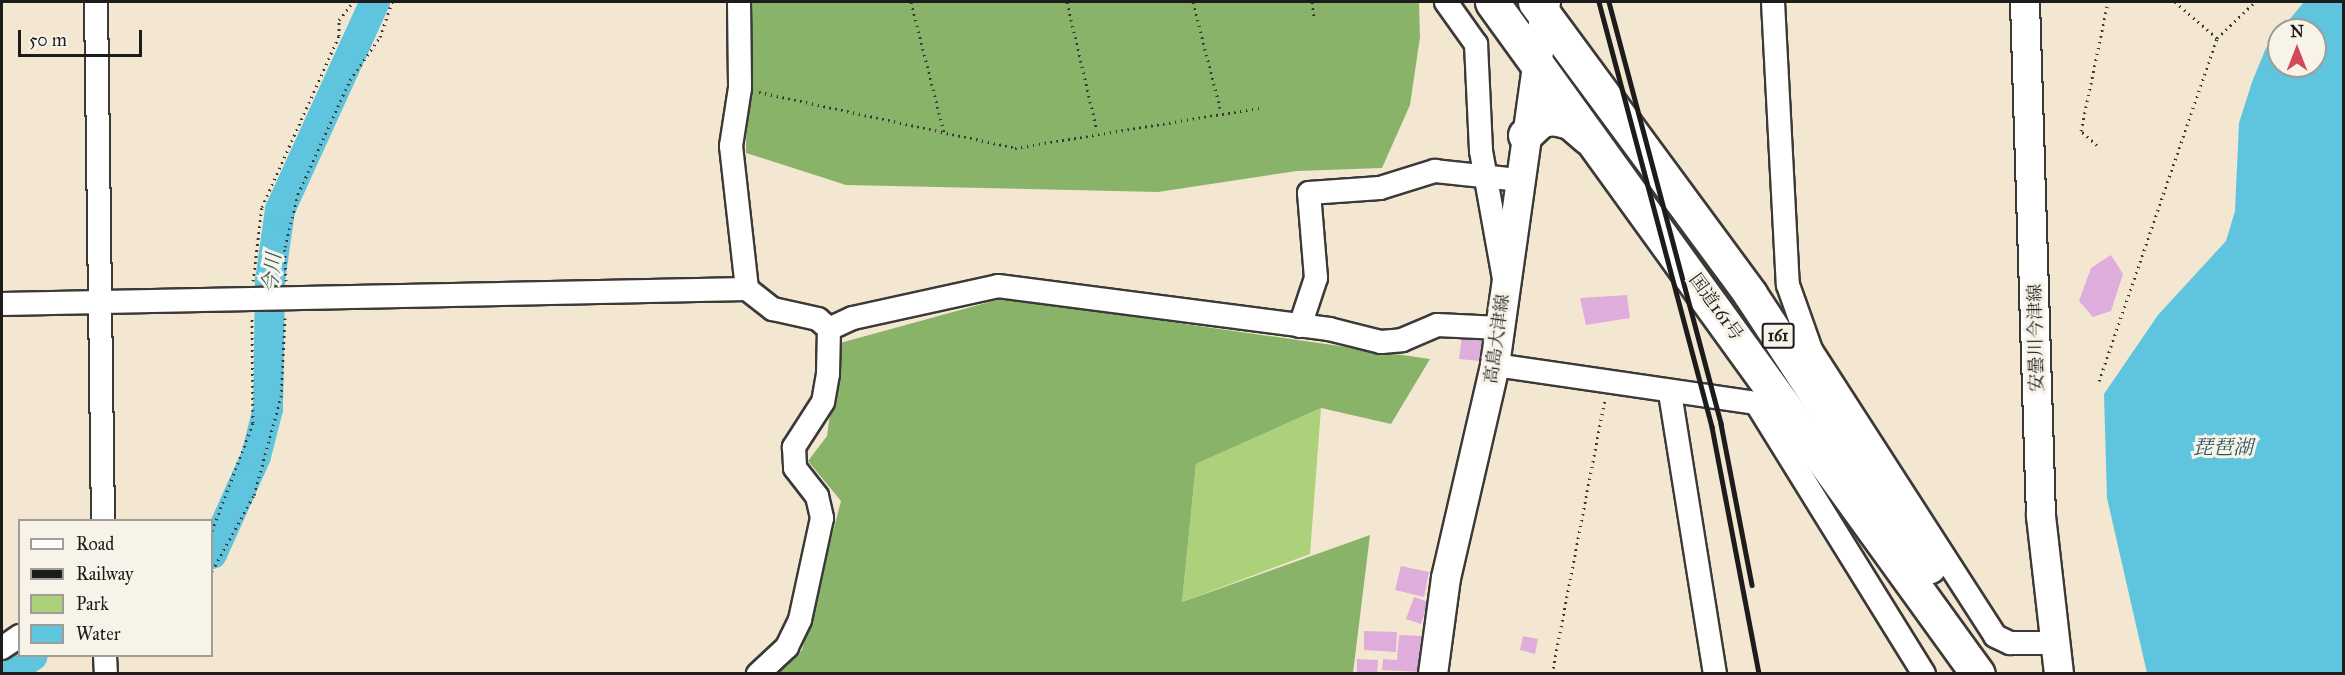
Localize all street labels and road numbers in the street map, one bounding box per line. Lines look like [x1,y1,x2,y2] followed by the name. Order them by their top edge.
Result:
[1685,269,1747,345] street label: 国道161号
[2024,284,2048,392] street label: 安曇川今津線
[1480,293,1514,385] street label: 高島大津線
[1762,323,1794,349] road number: 161

